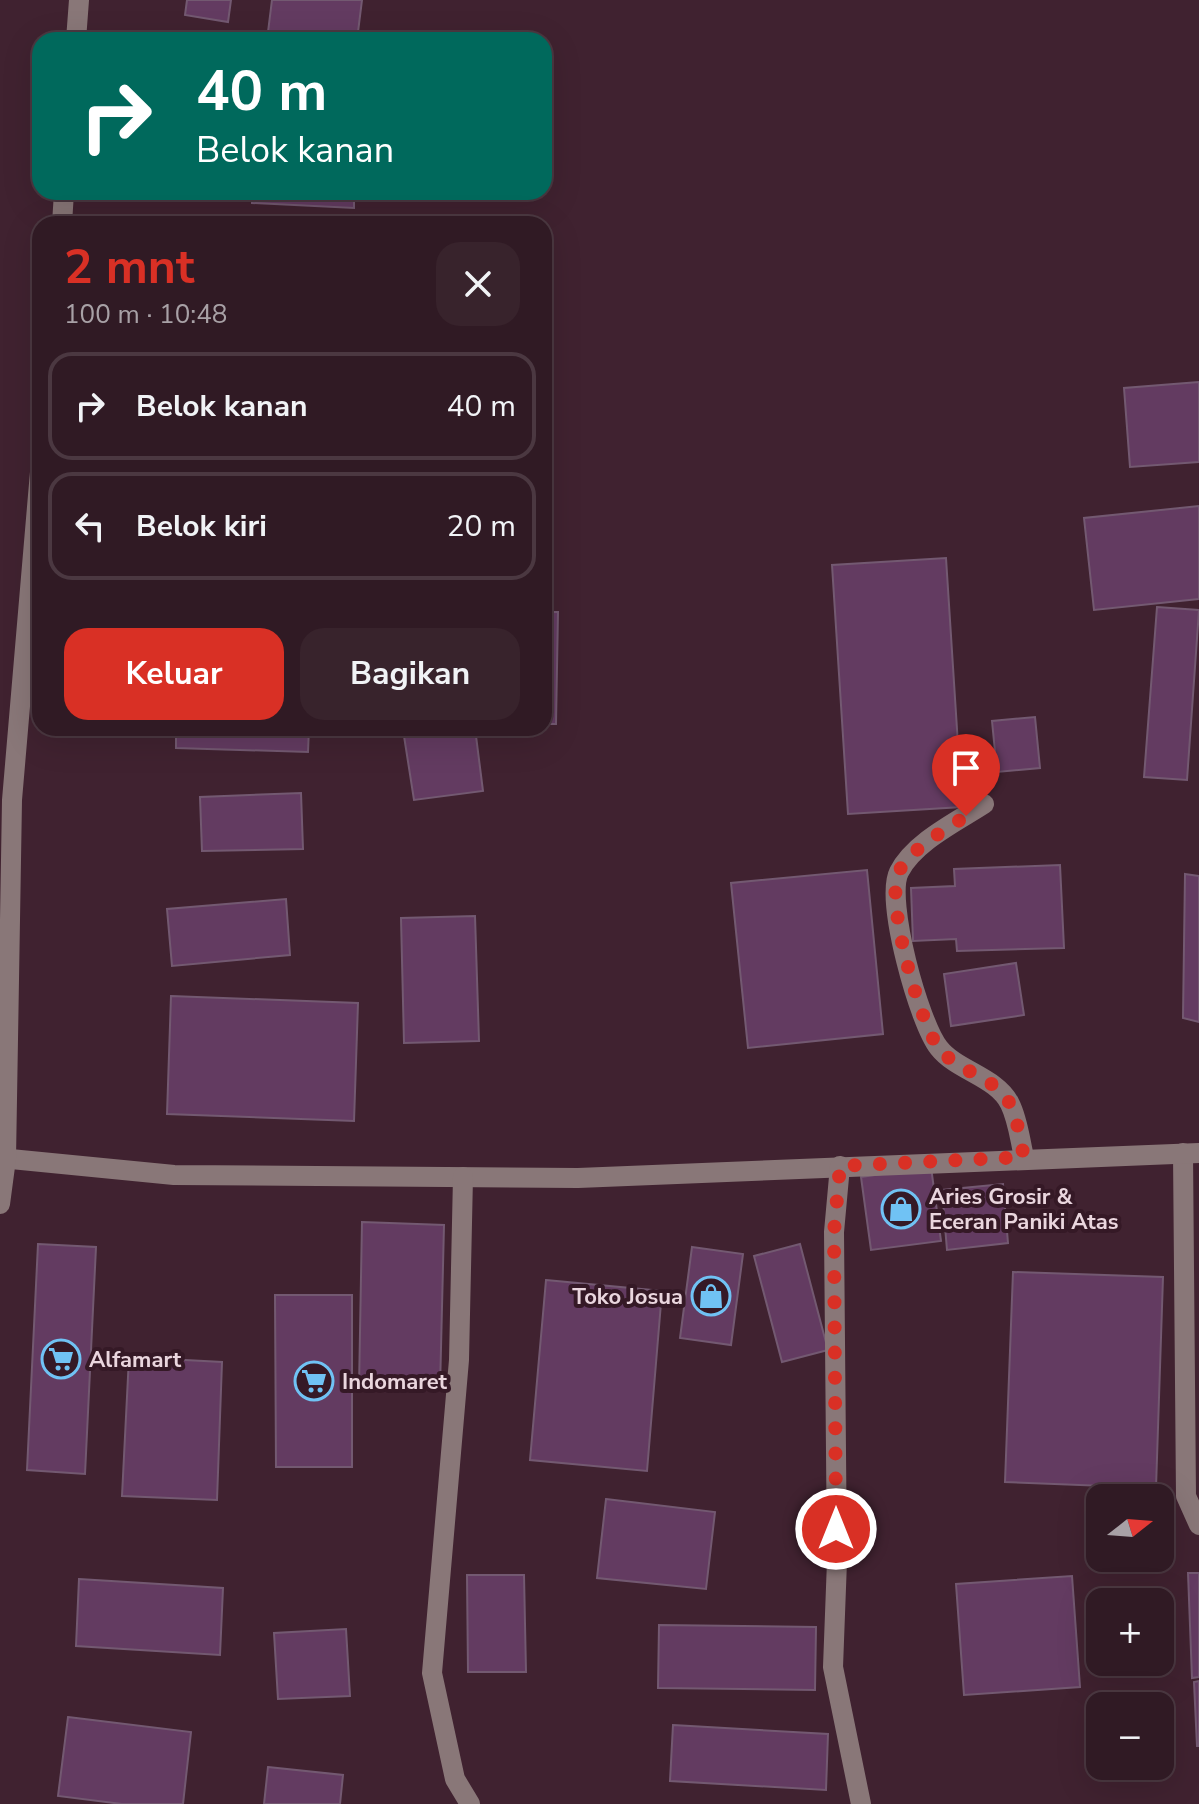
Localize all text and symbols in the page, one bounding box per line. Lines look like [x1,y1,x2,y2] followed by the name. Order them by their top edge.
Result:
[196,53,327,130] text: 40 m
[64,64,168,168] icon: right
[196,126,394,175] text: Belok kanan
[64,234,194,300] text: 2 mnt
[436,242,520,326] button: close
[64,297,227,332] text: 100 m · 10:48
[68,384,112,428] icon: right
[136,386,308,427] text: Belok kanan
[447,386,516,427] text: 40 m
[68,504,112,548] icon: left
[136,506,267,547] text: Belok kiri
[447,506,516,547] text: 20 m
[64,628,284,720] button: Keluar
[300,628,520,720] button: Bagikan
[932,734,1000,816] pin
[944,746,988,790] icon: arrive
[929,1182,1118,1237] place label: Aries Grosir & Eceran Paniki Atas
[880,1188,922,1230] shop icon: Aries Grosir & Eceran Paniki Atas
[690,1275,732,1317] shop icon: Toko Josua
[572,1282,683,1312] place label: Toko Josua
[40,1338,82,1380] supermarket icon: Alfamart
[89,1345,182,1375] place label: Alfamart
[293,1360,335,1402] supermarket icon: Indomaret
[342,1367,448,1397] place label: Indomaret
[1086,1484,1174,1572] north arrow
[1086,1484,1174,1780] map controls
[794,1487,878,1571] position arrow
[1086,1588,1174,1676] button: +
[1086,1692,1174,1780] button: −

